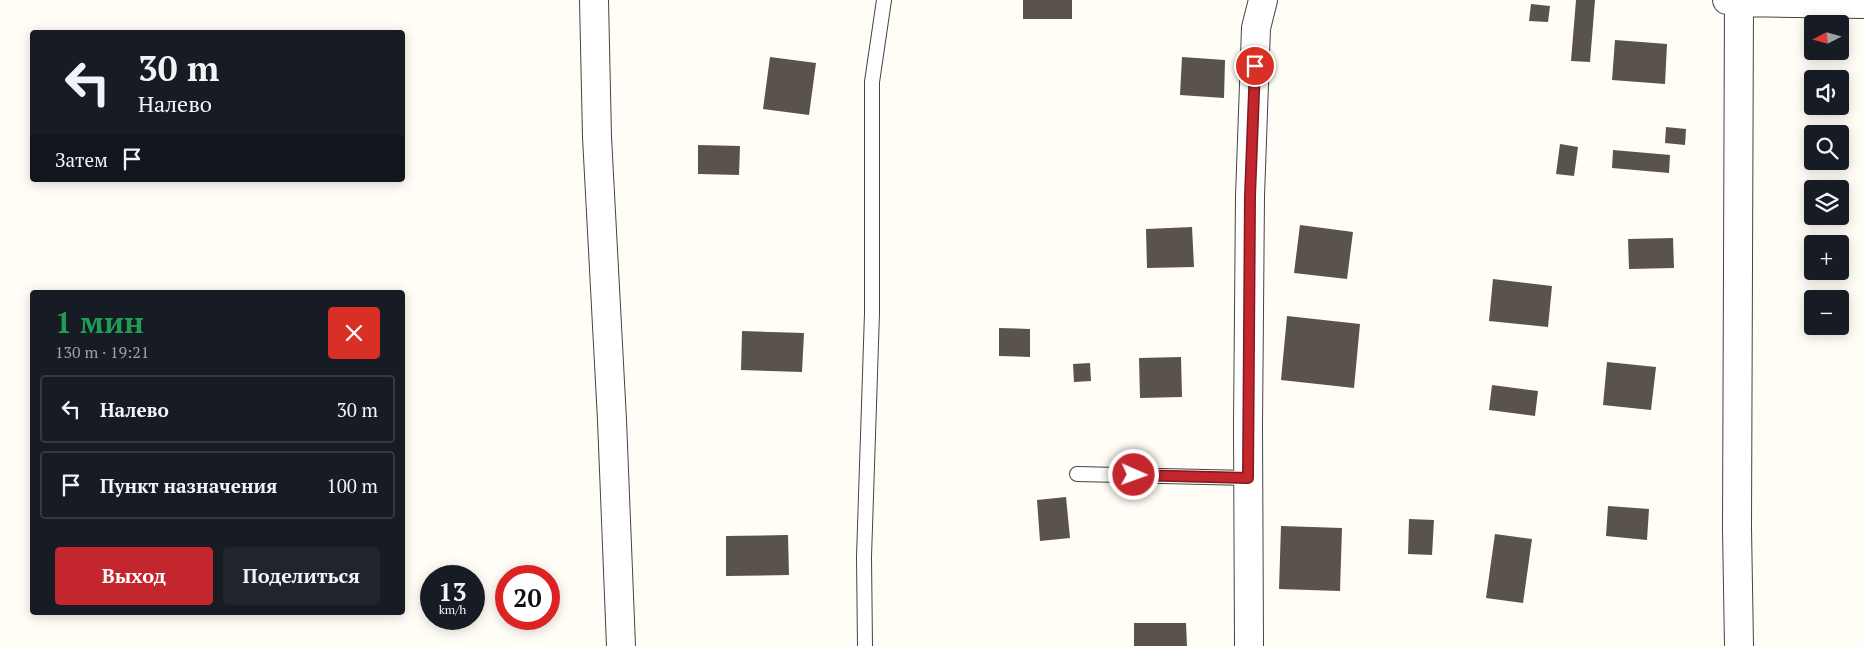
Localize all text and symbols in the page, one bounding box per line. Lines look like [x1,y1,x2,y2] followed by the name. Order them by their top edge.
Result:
[1804,15,1849,60] north arrow
[1804,15,1849,335] map controls
[138,45,219,91] text: 30 m
[1234,45,1276,87] pin
[55,50,120,115] icon: left
[1241,52,1269,80] icon: arrive
[1804,70,1849,115] button: sound
[138,89,212,118] text: Налево
[1804,125,1849,170] button: search
[118,145,146,173] icon: arrive
[55,147,108,172] text: Затем
[1804,180,1849,225] button: layers
[1804,235,1849,280] button: +
[1804,290,1849,335] button: −
[55,302,144,342] text: 1 мин
[328,307,380,359] button: close
[55,341,149,363] text: 130 m · 19:21
[57,395,85,423] icon: left
[100,397,169,422] text: Налево
[337,397,378,422] text: 30 m
[1107,448,1159,500] position arrow
[57,471,85,499] icon: arrive
[100,473,277,498] text: Пункт назначения
[327,473,378,498] text: 100 m
[55,547,213,605] button: Выход
[223,547,380,605] button: Поделиться
[495,565,560,630] speed limit sign: 20
[438,575,467,608] text: 13
[439,602,466,617] text: km/h

